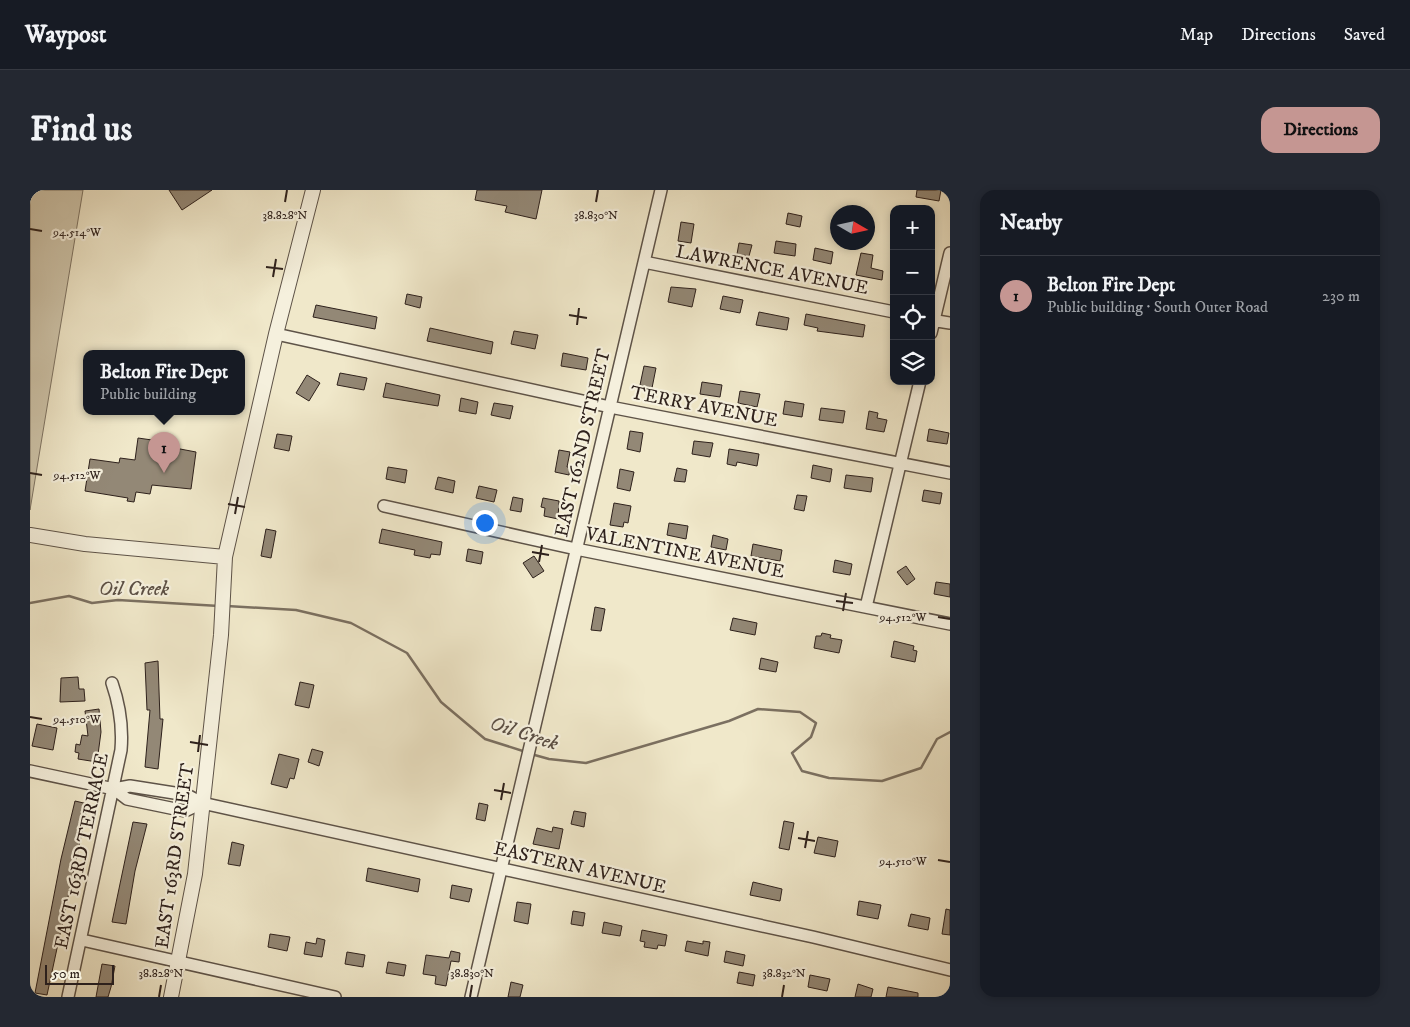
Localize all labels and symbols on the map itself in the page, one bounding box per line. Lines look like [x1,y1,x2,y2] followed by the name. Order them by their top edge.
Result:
[830,205,875,250] north arrow
[263,208,308,223] text: 38.828°N
[574,208,618,223] text: 38.830°N
[52,225,102,240] text: 94.514°W
[674,240,870,300] street label: LAWRENCE AVENUE
[550,346,616,539] street label: EAST 162ND STREET
[628,381,780,433] street label: TERRY AVENUE
[148,432,180,473] pin: 1
[53,468,102,483] text: 94.512°W
[472,510,498,536] your location
[583,522,786,584] street label: VALENTINE AVENUE
[99,577,170,602] water label: Oil Creek
[879,610,928,625] text: 94.512°W
[487,711,562,757] water label: Oil Creek
[52,712,102,727] text: 94.510°W
[50,751,114,951] street label: EAST 163RD TERRACE
[151,761,199,950] street label: EAST 163RD STREET
[491,837,669,899] street label: EASTERN AVENUE
[878,854,928,869] text: 94.510°W
[45,962,114,985] scale bar
[139,966,184,981] text: 38.828°N
[450,966,494,981] text: 38.830°N
[762,966,806,981] text: 38.832°N

